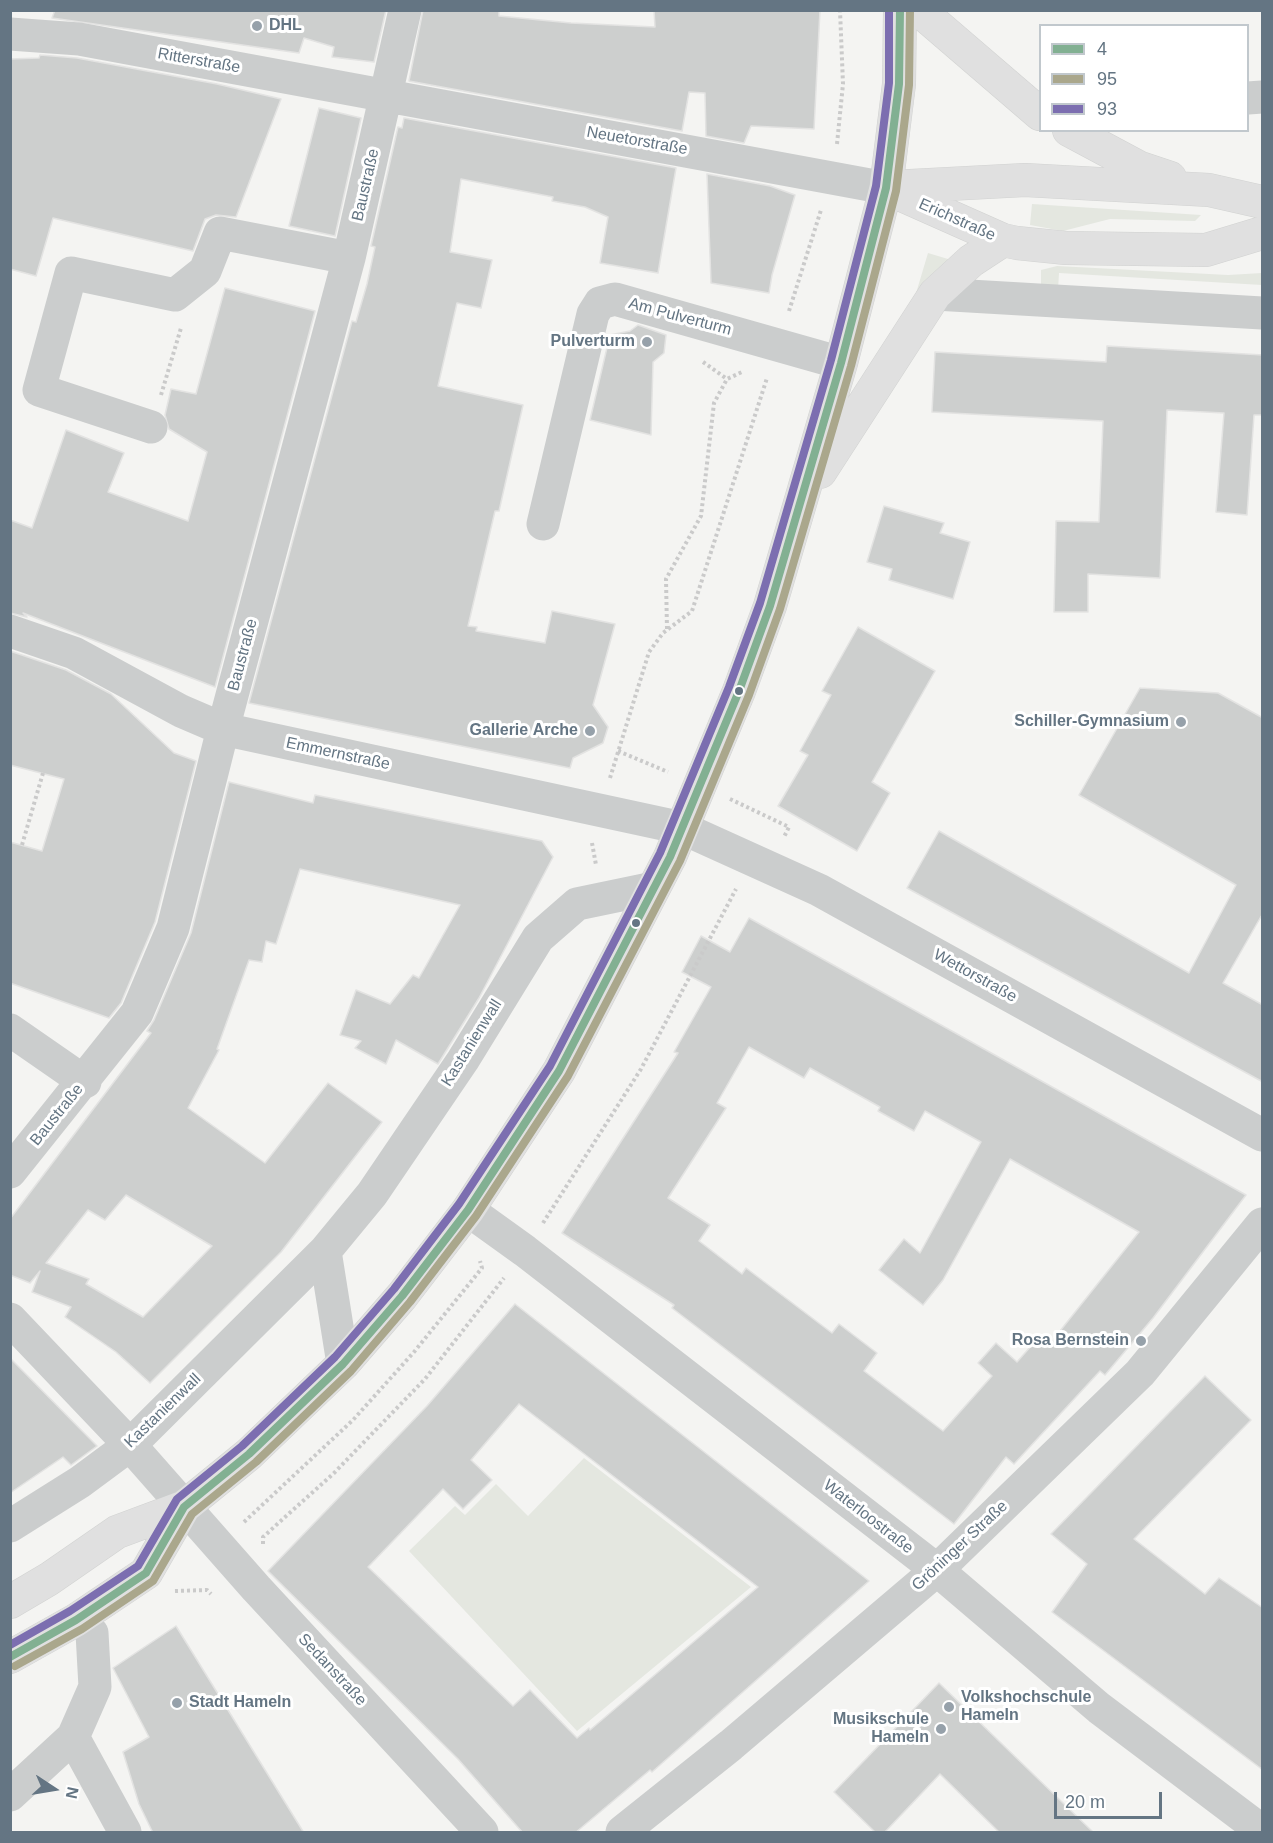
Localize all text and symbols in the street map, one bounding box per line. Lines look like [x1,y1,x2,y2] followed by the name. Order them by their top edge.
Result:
[269,16,302,36] place label: DHL
[250,19,264,33] marker: DHL
[1039,24,1249,132] legend
[1097,39,1107,59] text: 4
[156,44,242,78] street label: Ritterstraße
[1097,69,1117,89] text: 95
[1097,99,1117,119] text: 93
[585,123,689,159] street label: Neuetorstraße
[348,147,384,223] street label: Baustraße
[916,195,998,245] street label: Erichstraße
[626,294,734,340] street label: Am Pulverturm
[551,332,635,352] place label: Pulverturm
[640,335,654,349] marker: Pulverturm
[224,617,262,693] street label: Baustraße
[733,685,745,697] unlabelled marker
[1014,712,1169,732] place label: Schiller-Gymnasium
[1174,715,1188,729] marker: Schiller-Gymnasium
[470,721,578,741] place label: Gallerie Arche
[583,724,597,738] marker: Gallerie Arche
[284,734,392,774] street label: Emmernstraße
[630,917,642,929] unlabelled marker
[930,945,1020,1007] street label: Wettorstraße
[438,996,506,1090] street label: Kastanienwall
[26,1080,88,1150] street label: Baustraße
[1012,1331,1129,1351] place label: Rosa Bernstein
[1134,1334,1148,1348] marker: Rosa Bernstein
[121,1370,205,1452] street label: Kastanienwall
[819,1476,917,1558] street label: Waterloostraße
[908,1497,1012,1595] street label: Gröninger Straße
[294,1630,370,1710] street label: Sedanstraße
[961,1688,1091,1726] place label: Volkshochschule Hameln
[189,1693,291,1713] place label: Stadt Hameln
[170,1696,184,1710] marker: Stadt Hameln
[942,1700,956,1714] marker: Volkshochschule Hameln
[833,1710,929,1748] place label: Musikschule Hameln
[934,1722,948,1736] marker: Musikschule Hameln
[24,1759,84,1819] north arrow
[1057,1780,1165,1818] scale bar
[63,1785,82,1800] text: N
[1065,1792,1105,1812] text: 20 m

